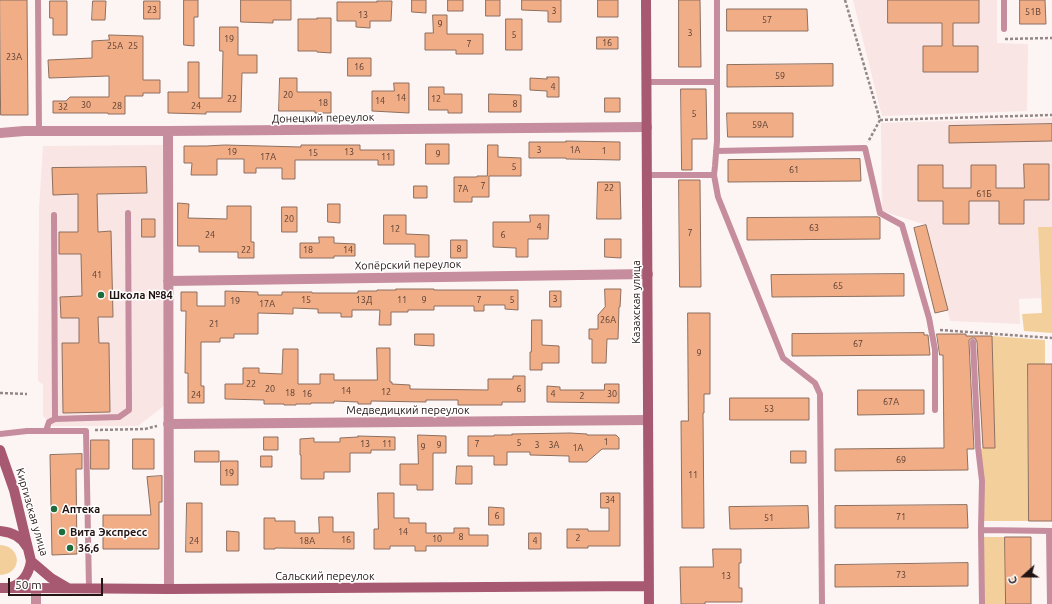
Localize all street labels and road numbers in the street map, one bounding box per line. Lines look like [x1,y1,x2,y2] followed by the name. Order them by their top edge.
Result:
[272,111,374,125] street label: Донецкий переулок
[354,257,462,273] street label: Хопёрский переулок
[629,260,643,344] street label: Казахская улица
[346,403,470,417] street label: Медведицкий переулок
[13,467,51,557] street label: Киргизская улица
[275,569,375,583] street label: Сальский переулок

